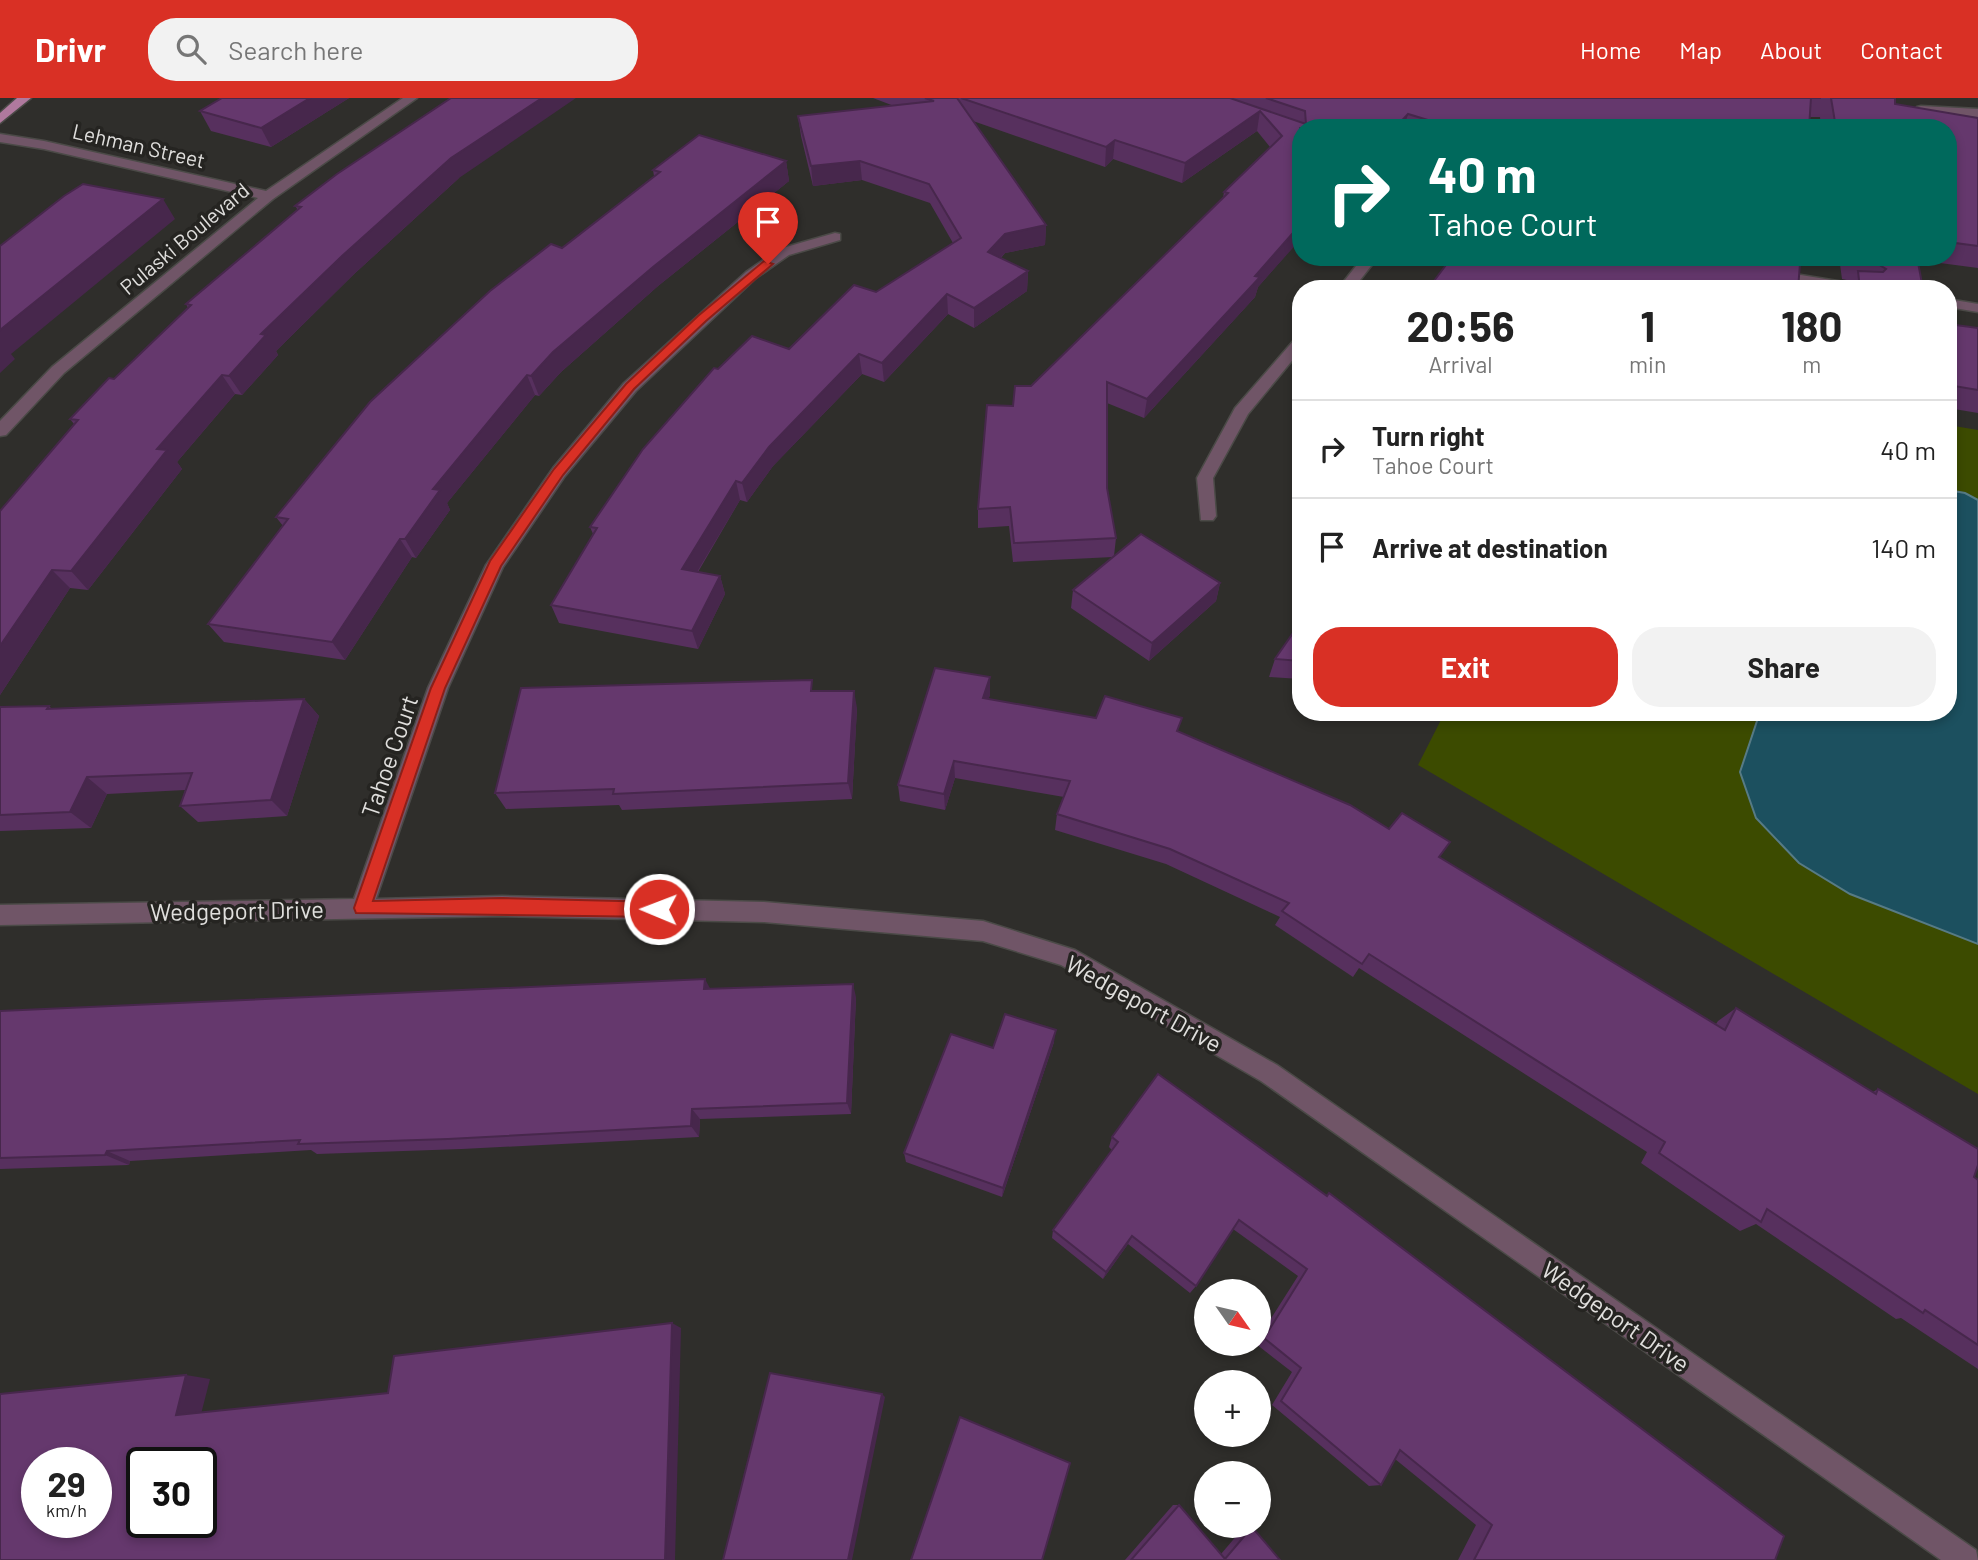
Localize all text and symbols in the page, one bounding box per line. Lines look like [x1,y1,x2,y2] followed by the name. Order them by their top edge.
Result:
[148,18,638,81] search box
[35,29,106,69] text: Drivr
[172,30,210,68] icon: search
[228,34,363,65] text: Search here
[1580,35,1641,64] text: Home
[1679,35,1722,64] text: Map
[1760,35,1822,64] text: About
[1860,35,1943,64] text: Contact
[70,118,208,172] street label: Lehman Street
[1428,144,1536,203] text: 40 m
[1313,147,1404,238] icon: right
[114,177,254,299] street label: Pulaski Boulevard
[738,192,798,264] pin
[749,203,787,241] icon: arrive
[1428,204,1598,242] text: Tahoe Court
[1407,300,1515,350] text: 20:56
[1640,300,1655,350] text: 1
[1781,300,1842,350] text: 180
[1428,350,1493,378] text: Arrival
[1629,350,1666,378] text: min
[1802,350,1821,378] text: m
[1372,420,1485,451] text: Turn right
[1313,430,1351,468] icon: right
[1880,434,1936,465] text: 40 m
[1372,451,1494,479] text: Tahoe Court
[1313,528,1351,566] icon: arrive
[1372,532,1608,563] text: Arrive at destination
[1871,532,1936,563] text: 140 m
[1313,627,1618,707] button: Exit
[1632,627,1936,707] button: Share
[355,691,423,821] street label: Tahoe Court
[622,872,696,946] position arrow
[150,894,324,926] street label: Wedgeport Drive
[1061,948,1227,1058] street label: Wedgeport Drive
[1537,1254,1695,1378] street label: Wedgeport Drive
[1194,1279,1270,1356] north arrow
[1194,1279,1271,1538] map controls
[1194,1370,1271,1447] button: +
[126,1447,217,1538] speed limit sign: 30
[1194,1461,1271,1538] button: −
[47,1462,86,1504] text: 29
[46,1499,87,1521] text: km/h

